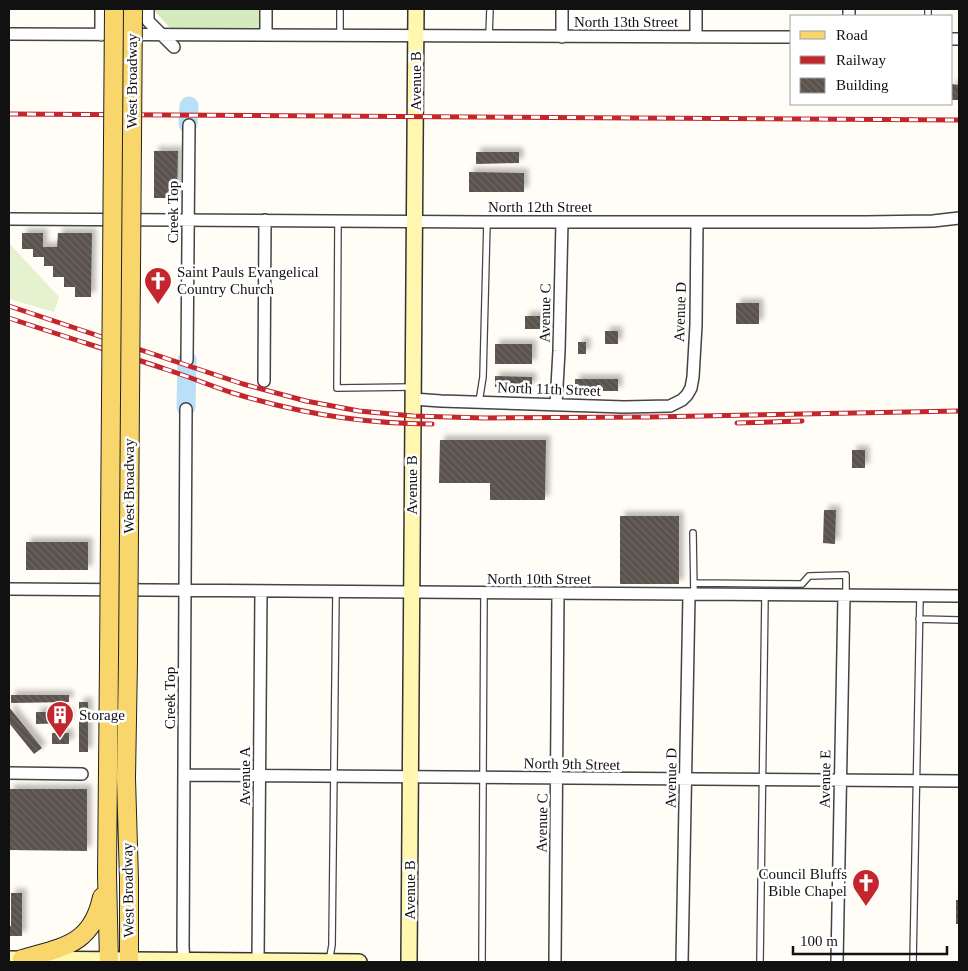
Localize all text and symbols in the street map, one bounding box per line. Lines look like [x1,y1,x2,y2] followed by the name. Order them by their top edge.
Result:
[574,14,679,30] street label: North 13th Street
[790,15,953,105] legend
[836,27,868,43] text: Road
[124,33,140,129] street label: West Broadway
[408,51,424,111] street label: Avenue B
[836,52,886,68] text: Railway
[836,77,889,93] text: Building
[165,181,181,243] street label: Creek Top
[488,199,593,215] street label: North 12th Street
[177,264,319,297] place label: Saint Pauls Evangelical Country Church
[143,266,173,305] church icon: Saint Pauls Evangelical Country Church
[671,282,689,342] street label: Avenue D
[536,283,554,343] street label: Avenue C
[497,379,602,399] street label: North 11th Street
[121,438,137,534] street label: West Broadway
[404,455,420,515] street label: Avenue B
[487,571,592,587] street label: North 10th Street
[162,667,178,729] street label: Creek Top
[45,700,75,739] building icon: Storage
[79,707,125,723] place label: Storage
[237,746,253,806] street label: Avenue A
[662,748,680,808] street label: Avenue D
[816,750,834,808] street label: Avenue E
[524,755,621,773] street label: North 9th Street
[533,793,551,853] street label: Avenue C
[119,842,137,938] street label: West Broadway
[402,860,418,920] street label: Avenue B
[759,866,847,899] place label: Council Bluffs Bible Chapel
[851,868,881,907] church icon: Council Bluffs Bible Chapel
[793,924,947,956] scale bar
[800,933,838,949] text: 100 m

